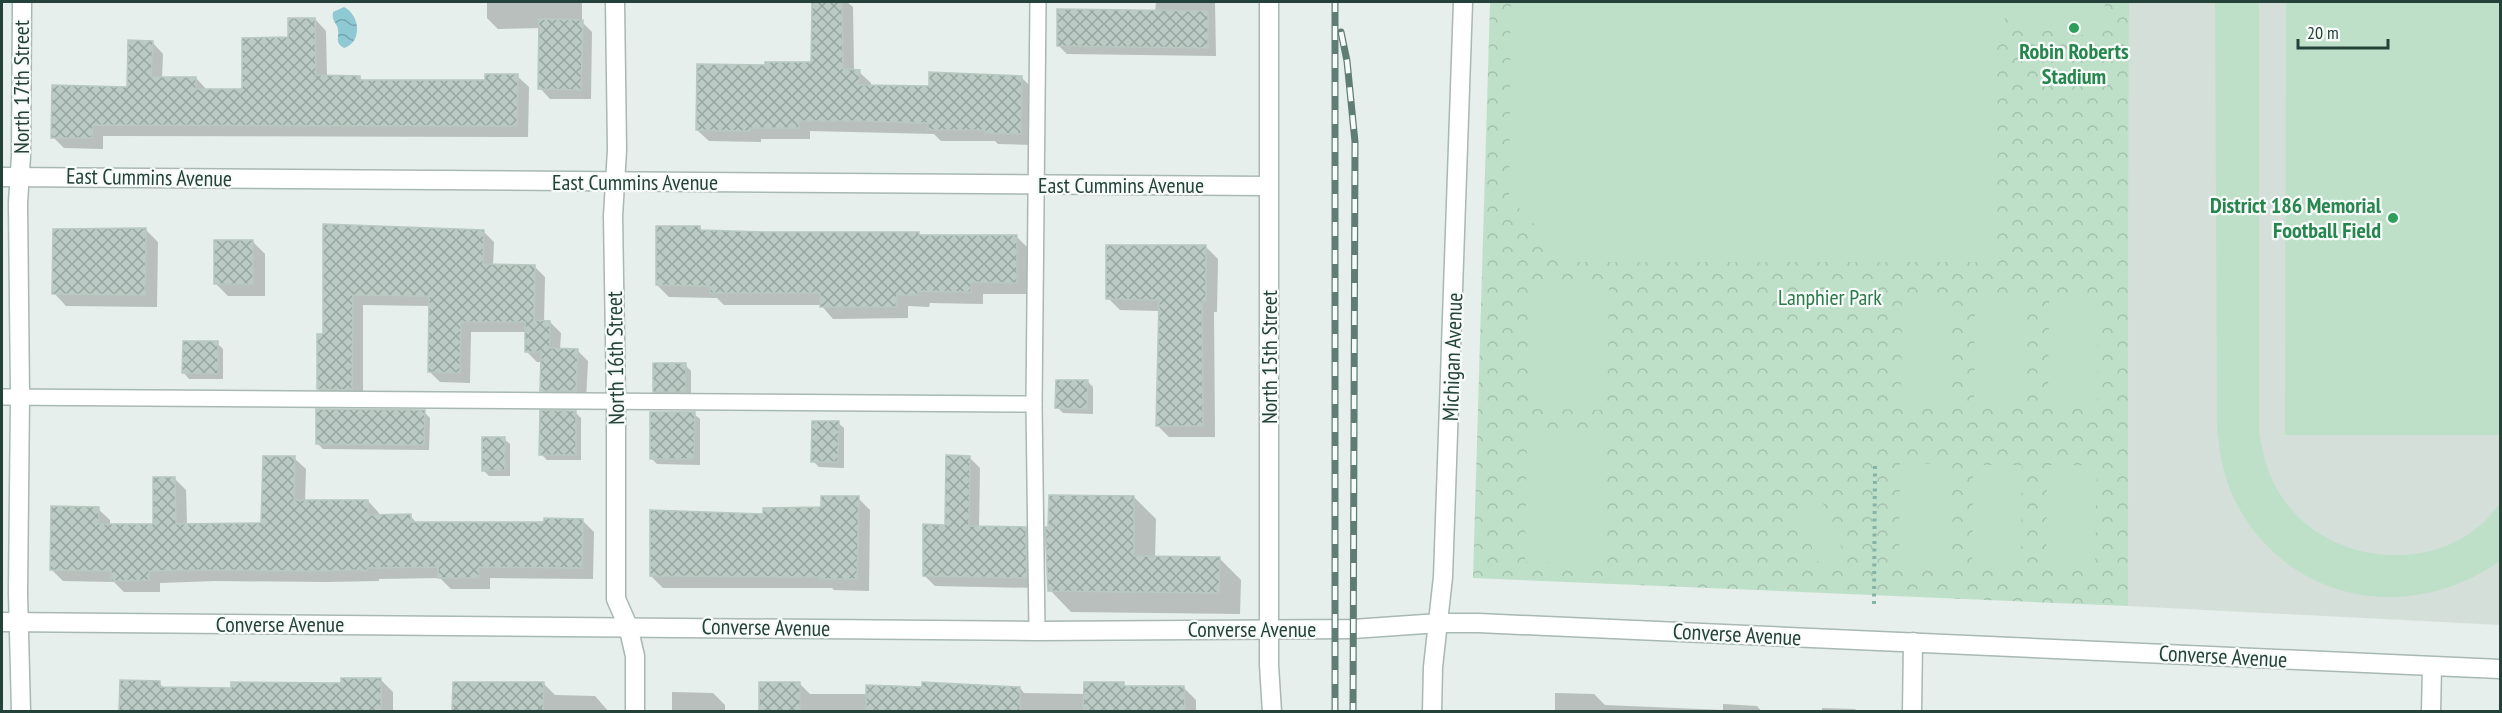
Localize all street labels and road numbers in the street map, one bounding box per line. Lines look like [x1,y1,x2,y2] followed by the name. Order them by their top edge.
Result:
[7,20,35,154] street label: North 17th Street
[66,162,232,192] street label: East Cummins Avenue
[552,168,718,196] street label: East Cummins Avenue
[1038,171,1204,199] street label: East Cummins Avenue
[1255,290,1283,424] street label: North 15th Street
[600,291,630,425] street label: North 16th Street
[1436,292,1468,422] street label: Michigan Avenue
[216,610,344,638] street label: Converse Avenue
[702,612,830,642] street label: Converse Avenue
[1188,615,1316,643] street label: Converse Avenue
[1672,617,1802,651] street label: Converse Avenue
[2158,639,2288,673] street label: Converse Avenue

